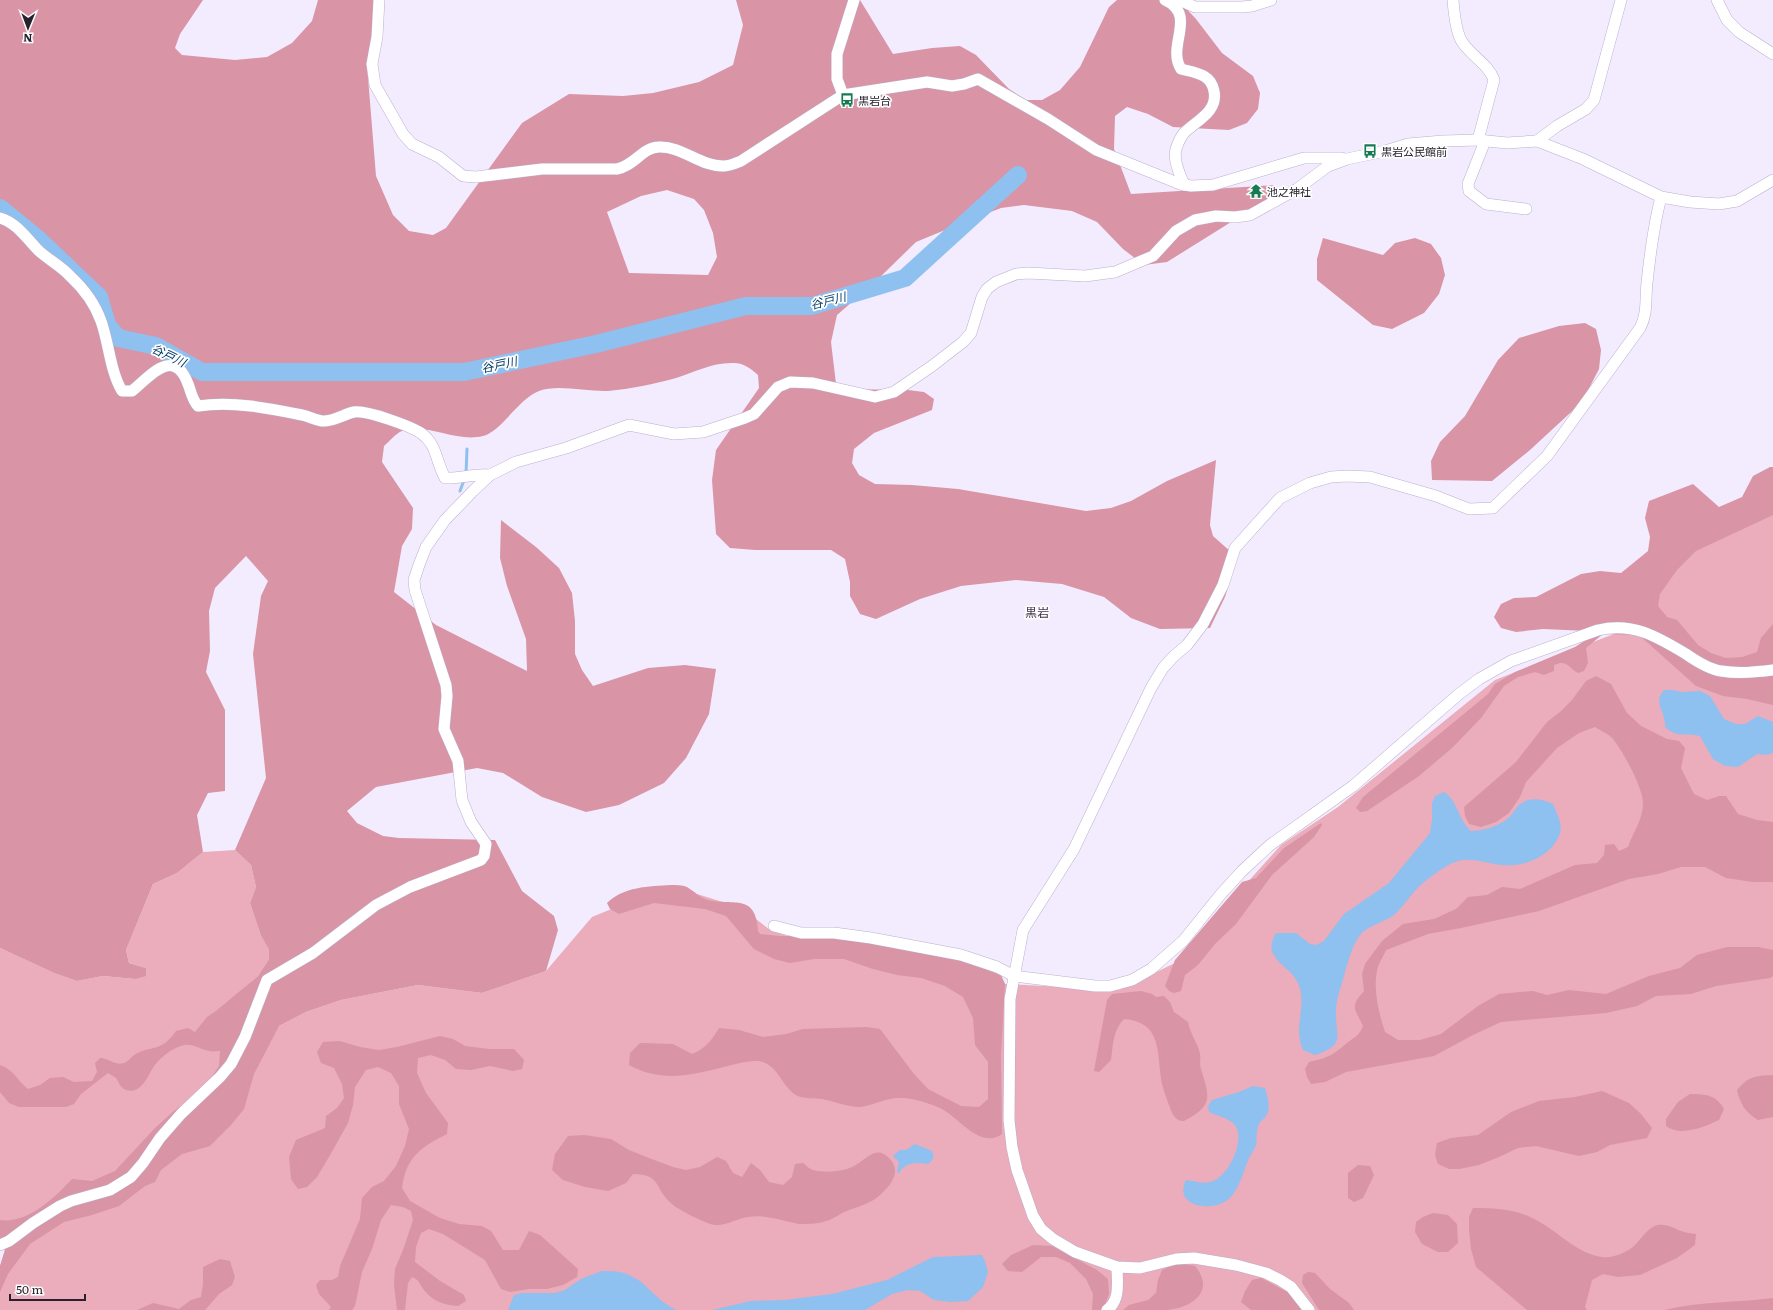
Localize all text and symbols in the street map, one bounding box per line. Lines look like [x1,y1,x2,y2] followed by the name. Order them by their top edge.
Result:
[8,8,48,48] north arrow
[23,31,33,47] text: N
[839,92,855,108] bus stop icon: 黒岩台
[858,92,891,108] place label: 黒岩台
[1362,143,1378,159] bus stop icon: 黒岩公民館前
[1381,143,1447,159] place label: 黒岩公民館前
[1248,183,1264,199] temple icon: 池之神社
[1267,183,1311,199] place label: 池之神社
[808,286,850,313] water label: 谷戸川
[149,339,191,372] water label: 谷戸川
[480,351,520,377] water label: 谷戸川
[1025,603,1049,621] district label: 黒岩
[10,1276,85,1302] scale bar
[16,1280,43,1298] text: 50 m

